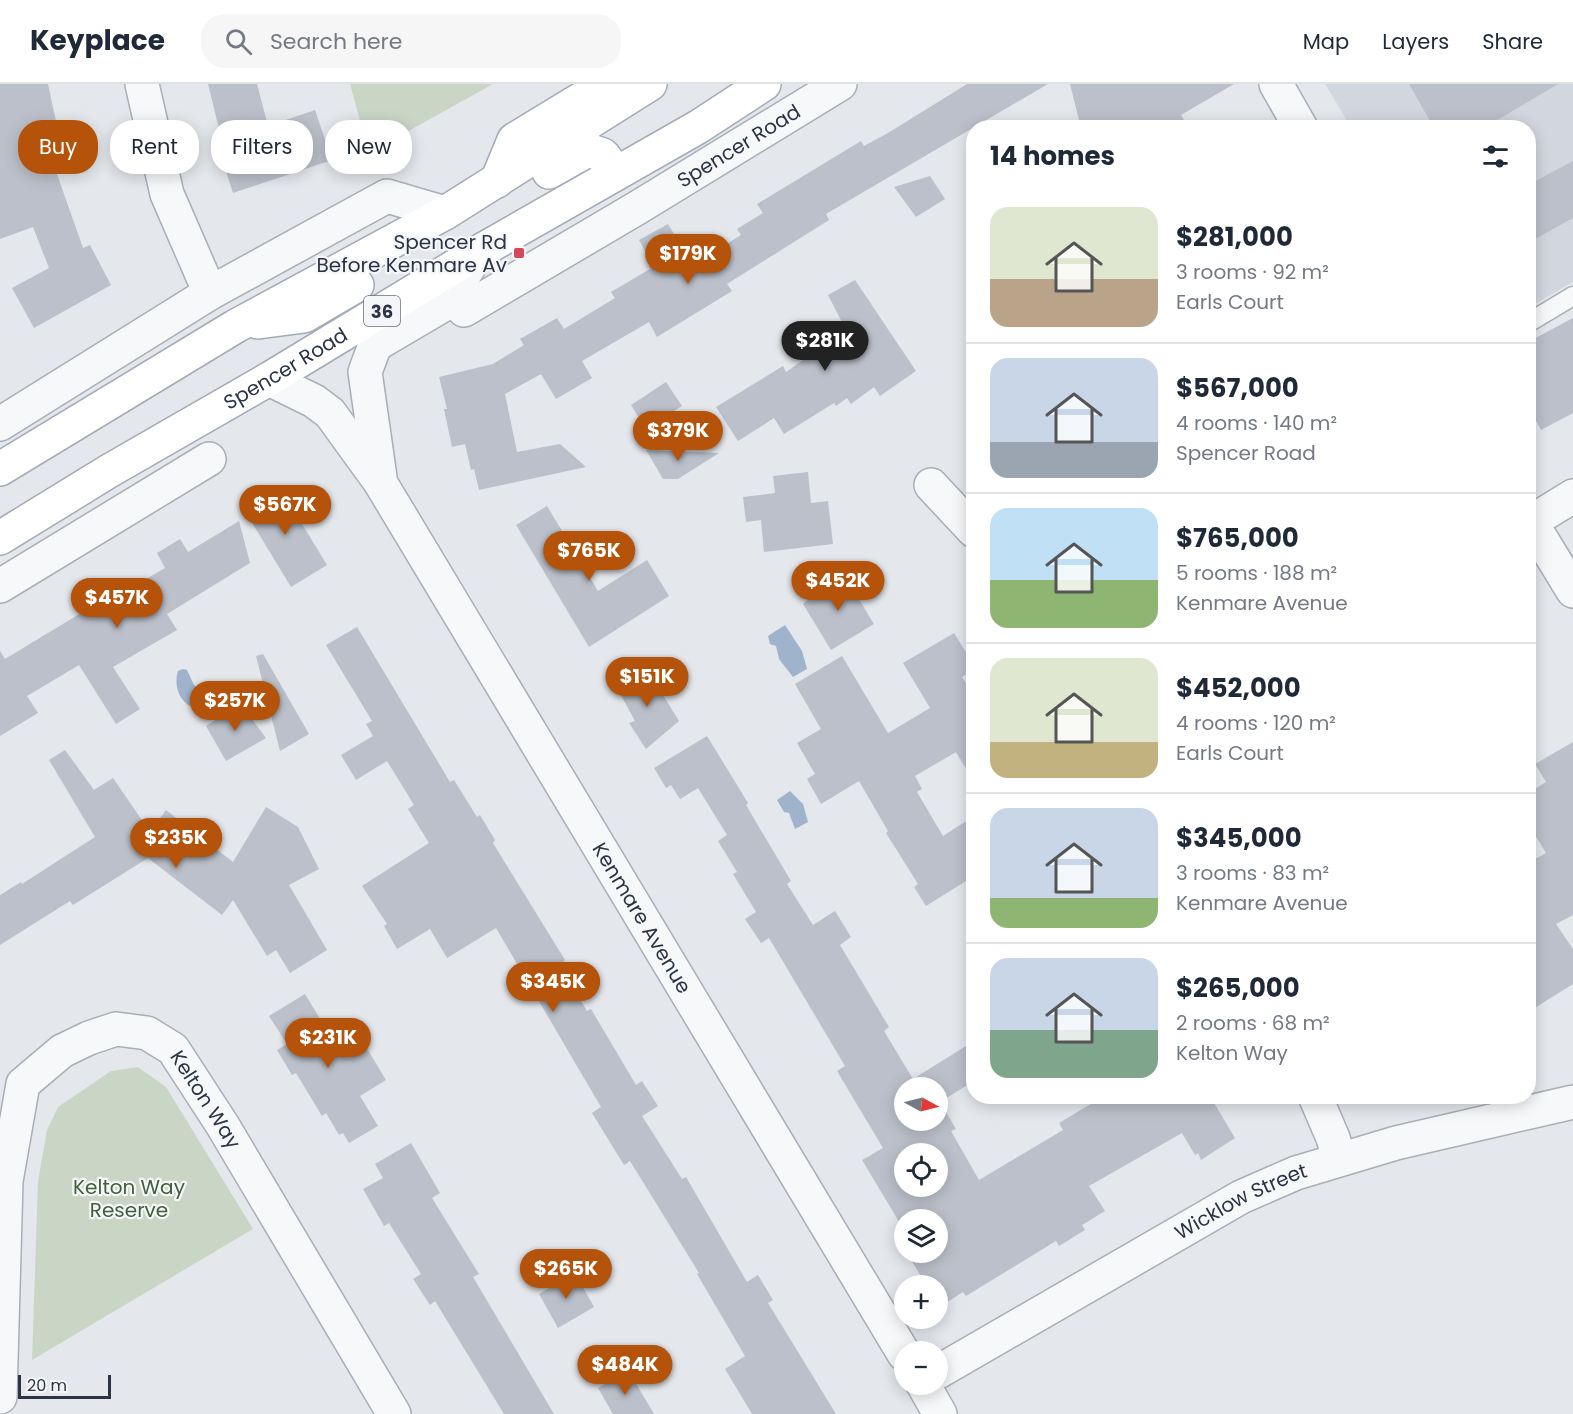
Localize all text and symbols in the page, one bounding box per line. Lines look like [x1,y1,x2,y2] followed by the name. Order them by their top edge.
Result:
[201,14,621,68] search box
[30,21,165,60] text: Keyplace
[222,25,255,58] icon: search
[270,26,402,57] text: Search here
[1303,27,1349,56] text: Map
[1382,27,1449,56] text: Layers
[1482,27,1543,56] text: Share
[672,97,806,194] street label: Spencer Road
[18,120,98,174] chip: Buy
[110,120,199,174] chip: Rent
[211,120,313,174] chip: Filters
[325,120,412,174] chip: New
[990,138,1115,174] text: 14 homes
[1479,140,1512,173] icon: filters
[1176,219,1293,255] text: $281,000
[317,228,507,279] place label: Spencer Rd Before Kenmare Av
[1038,231,1110,303] icon: home
[646,234,730,285] pin: $179K
[659,239,717,267] text: $179K
[512,246,526,260] marker: Spencer Rd Before Kenmare Av
[1176,258,1329,286] text: 3 rooms · 92 m²
[1176,288,1284,316] text: Earls Court
[364,296,400,326] road number: 36
[218,321,353,416] street label: Spencer Road
[783,321,867,372] pin: $281K
[796,326,855,354] text: $281K
[1176,370,1299,406] text: $567,000
[1038,382,1110,454] icon: home
[1176,409,1337,437] text: 4 rooms · 140 m²
[636,411,720,462] pin: $379K
[647,416,709,444] text: $379K
[1176,439,1316,467] text: Spencer Road
[243,485,327,536] pin: $567K
[253,490,317,518] text: $567K
[1176,520,1299,556] text: $765,000
[547,531,631,582] pin: $765K
[1038,532,1110,604] icon: home
[557,536,621,564] text: $765K
[1176,559,1337,587] text: 5 rooms · 188 m²
[796,561,880,612] pin: $452K
[805,566,871,594] text: $452K
[75,578,159,629] pin: $457K
[85,583,149,611] text: $457K
[1176,589,1348,617] text: Kenmare Avenue
[605,657,689,708] pin: $151K
[619,662,675,690] text: $151K
[1176,670,1301,706] text: $452,000
[193,681,277,732] pin: $257K
[1038,682,1110,754] icon: home
[204,686,266,714] text: $257K
[1176,709,1336,737] text: 4 rooms · 120 m²
[1176,739,1284,767] text: Earls Court
[134,818,218,869] pin: $235K
[1176,820,1302,856] text: $345,000
[144,823,208,851] text: $235K
[1038,832,1110,904] icon: home
[586,837,698,999] street label: Kenmare Avenue
[1176,859,1329,887] text: 3 rooms · 83 m²
[1176,889,1348,917] text: Kenmare Avenue
[511,962,595,1013] pin: $345K
[520,967,586,995] text: $345K
[1176,970,1300,1006] text: $265,000
[1038,982,1110,1054] icon: home
[1176,1009,1330,1037] text: 2 rooms · 68 m²
[286,1018,370,1069] pin: $231K
[299,1023,357,1051] text: $231K
[1176,1039,1288,1067] text: Kelton Way
[164,1045,247,1154] street label: Kelton Way
[894,1077,948,1131] north arrow
[894,1077,948,1395] map controls
[894,1143,948,1197] button: locate
[1170,1157,1310,1246] street label: Wicklow Street
[73,1173,185,1224] park label: Kelton Way Reserve
[894,1209,948,1263] button: layers
[524,1249,608,1300] pin: $265K
[534,1254,598,1282] text: $265K
[894,1275,948,1329] button: +
[894,1341,948,1395] button: −
[583,1345,667,1396] pin: $484K
[591,1350,659,1378] text: $484K
[18,1372,111,1400] scale bar
[27,1374,67,1397] text: 20 m

